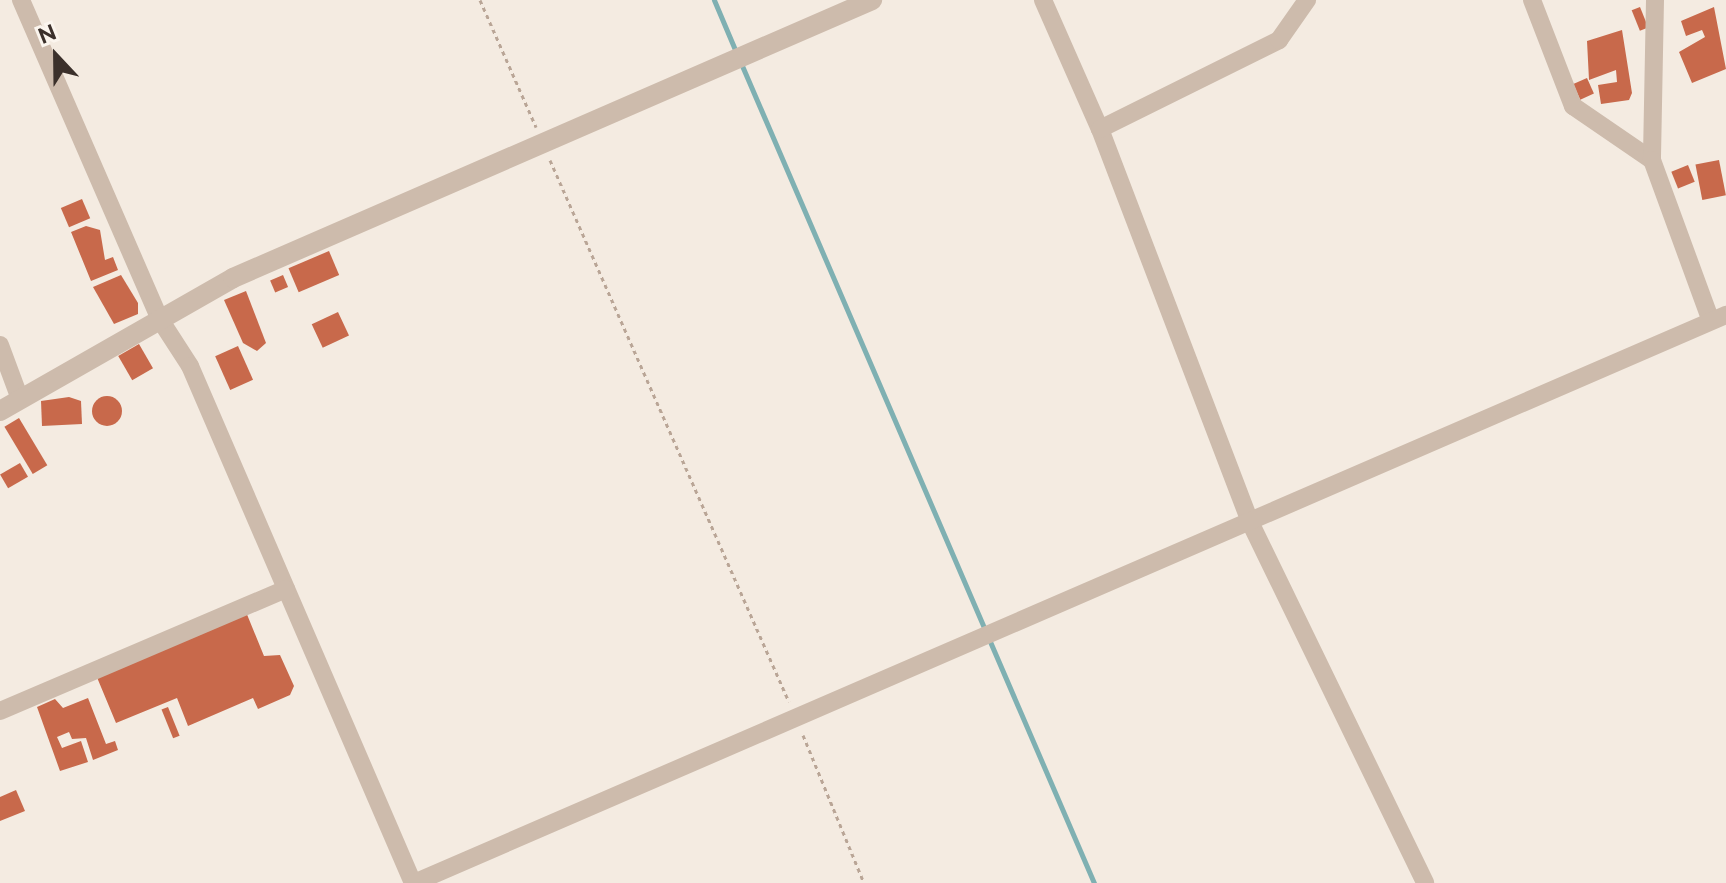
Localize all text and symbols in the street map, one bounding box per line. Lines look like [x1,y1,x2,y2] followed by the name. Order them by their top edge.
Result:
[16,16,96,96] north arrow
[34,19,60,49] text: N

